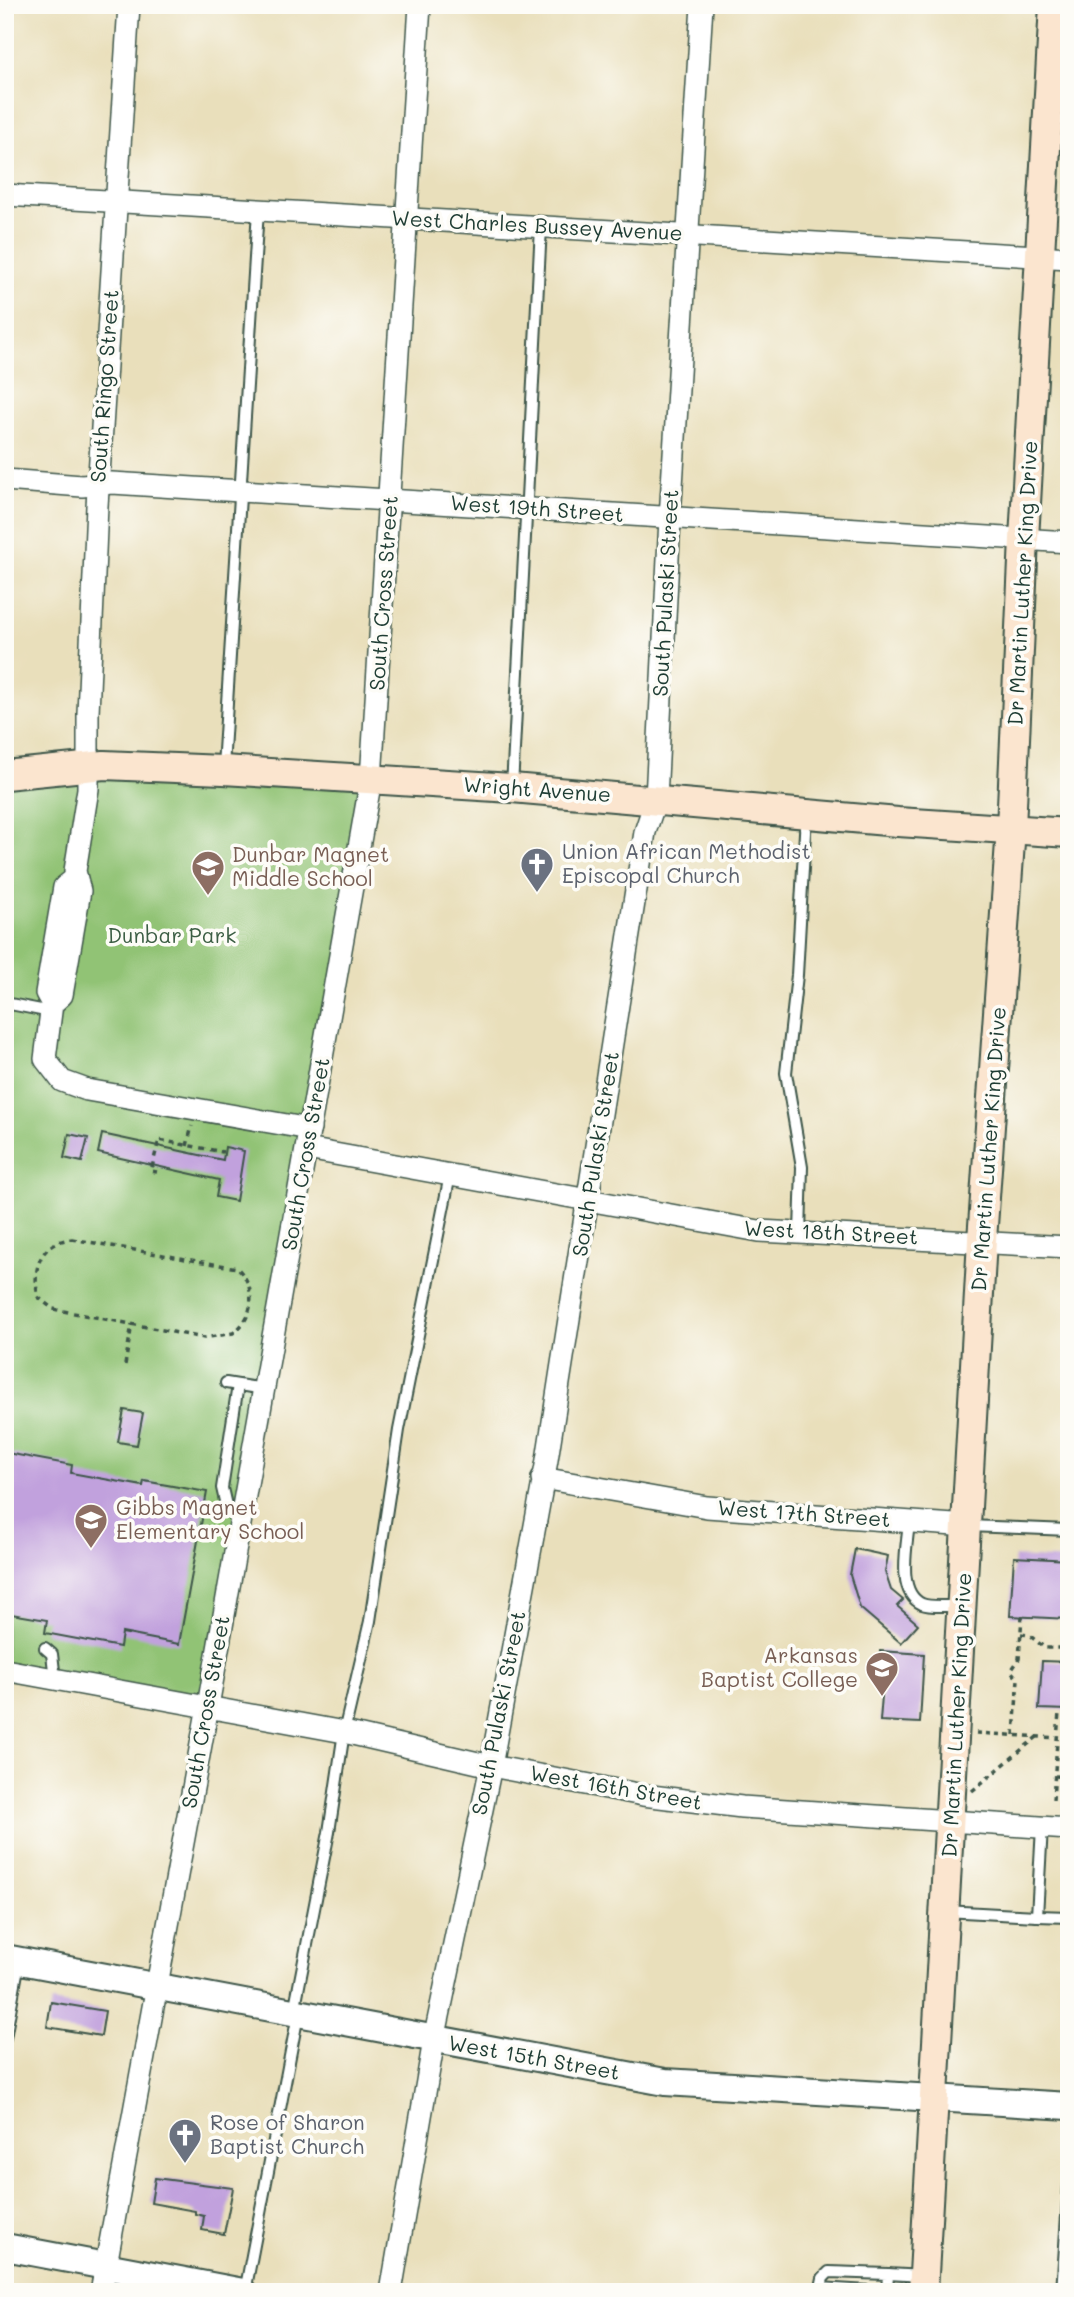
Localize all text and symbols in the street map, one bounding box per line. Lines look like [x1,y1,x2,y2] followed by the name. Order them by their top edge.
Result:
[391,203,683,246] street label: West Charles Bussey Avenue
[83,289,124,483] street label: South Ringo Street
[1001,440,1042,726] street label: Dr Martin Luther King Drive
[449,488,625,527] street label: West 19th Street
[646,489,683,697] street label: South Pulaski Street
[362,494,403,691] street label: South Cross Street
[462,770,612,807] street label: Wright Avenue
[562,837,811,888] place label: Union African Methodist Episcopal Church
[232,840,389,891] place label: Dunbar Magnet Middle School
[518,845,556,894] church icon: Union African Methodist Episcopal Church
[189,848,227,897] school or university icon: Dunbar Magnet Middle School
[108,921,236,948] park label: Dunbar Park
[964,1006,1011,1292] street label: Dr Martin Luther King Drive
[565,1049,624,1258] street label: South Pulaski Street
[274,1055,335,1252] street label: South Cross Street
[743,1213,919,1250] street label: West 18th Street
[116,1493,304,1544] place label: Gibbs Magnet Elementary School
[717,1493,891,1532] street label: West 17th Street
[72,1501,110,1550] school or university icon: Gibbs Magnet Elementary School
[935,1572,976,1858] street label: Dr Martin Luther King Drive
[464,1608,531,1817] street label: South Pulaski Street
[174,1613,235,1810] street label: South Cross Street
[701,1641,858,1692] place label: Arkansas Baptist College
[863,1649,901,1698] school or university icon: Arkansas Baptist College
[528,1758,704,1815] street label: West 16th Street
[446,2028,622,2085] street label: West 15th Street
[210,2108,365,2159] place label: Rose of Sharon Baptist Church
[166,2116,204,2165] church icon: Rose of Sharon Baptist Church

